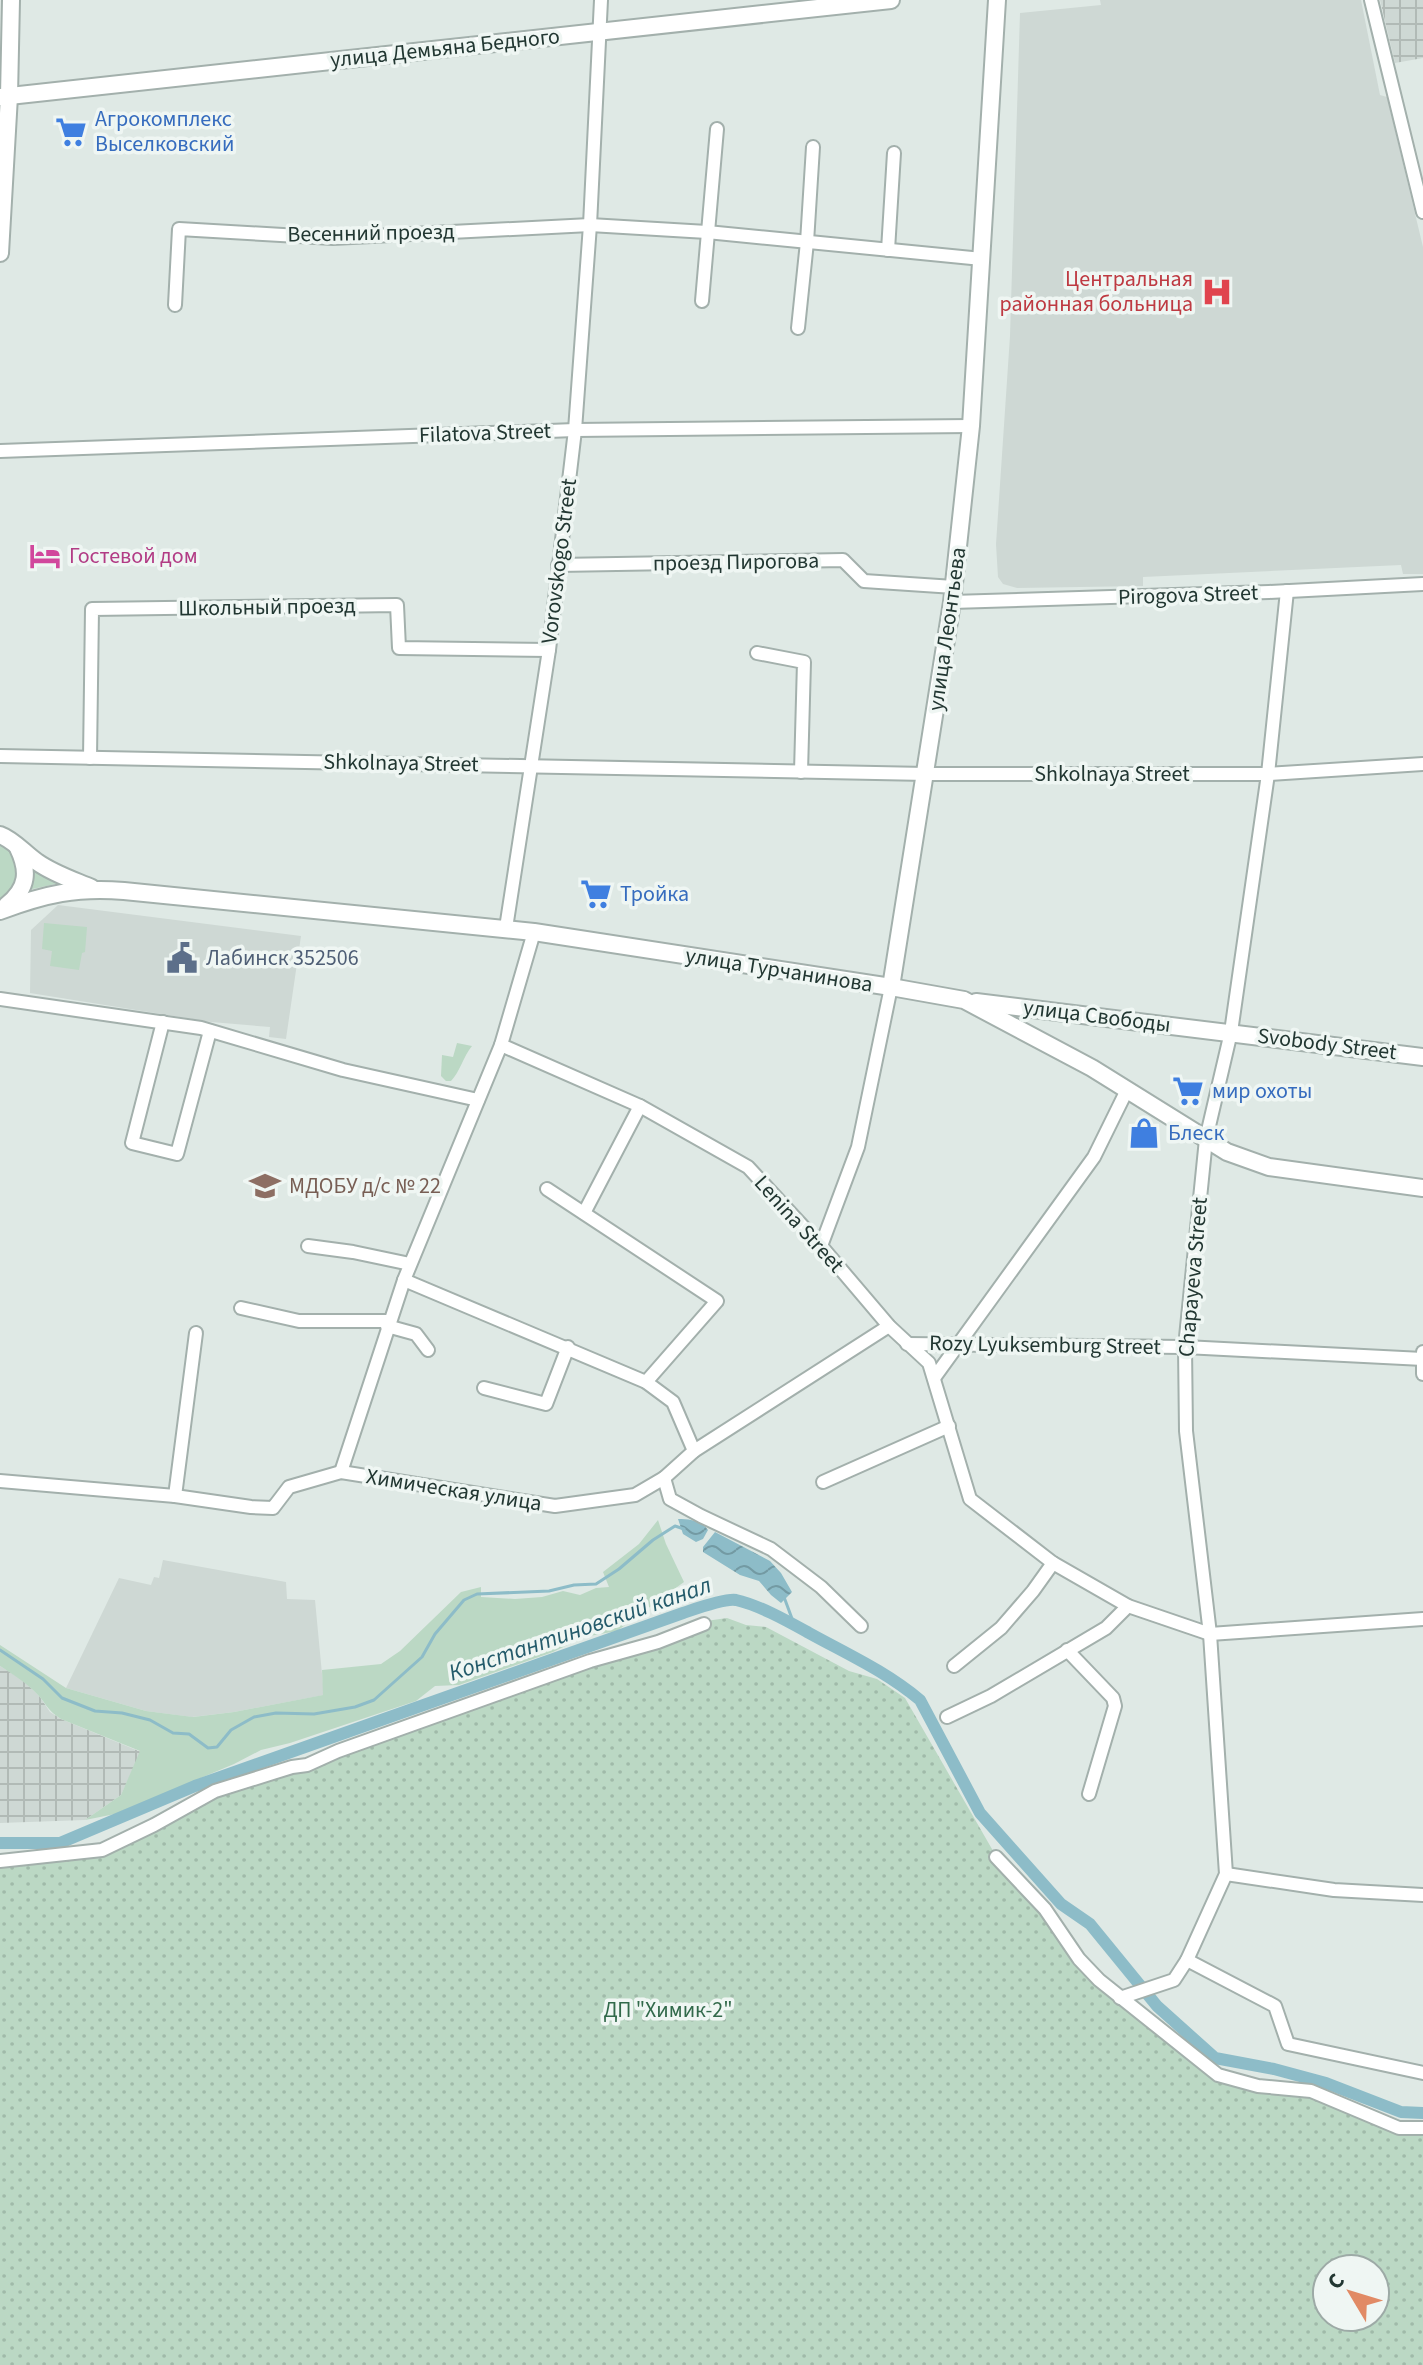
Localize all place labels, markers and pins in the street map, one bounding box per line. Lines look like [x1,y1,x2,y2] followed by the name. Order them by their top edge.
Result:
[95,103,234,160] place label: Агрокомплекс Выселковский
[54,115,88,149] supermarket icon: Агрокомплекс Выселковский
[999,263,1193,320] place label: Центральная районная больница
[1200,275,1234,309] hospital icon: Центральная районная больница
[28,539,62,573] hotel icon: Гостевой дом
[69,540,198,572] place label: Гостевой дом
[579,877,613,911] supermarket icon: Тройка
[620,878,689,910] place label: Тройка
[165,941,199,975] public building icon: Лабинск 352506
[206,942,359,974] place label: Лабинск 352506
[1171,1074,1205,1108] supermarket icon: мир охоты
[1212,1075,1312,1107] place label: мир охоты
[1127,1116,1161,1150] shop icon: Блеск
[1168,1117,1224,1149] place label: Блеск
[248,1169,282,1203] school or university icon: МДОБУ д/с № 22
[289,1170,441,1202] place label: МДОБУ д/с № 22

